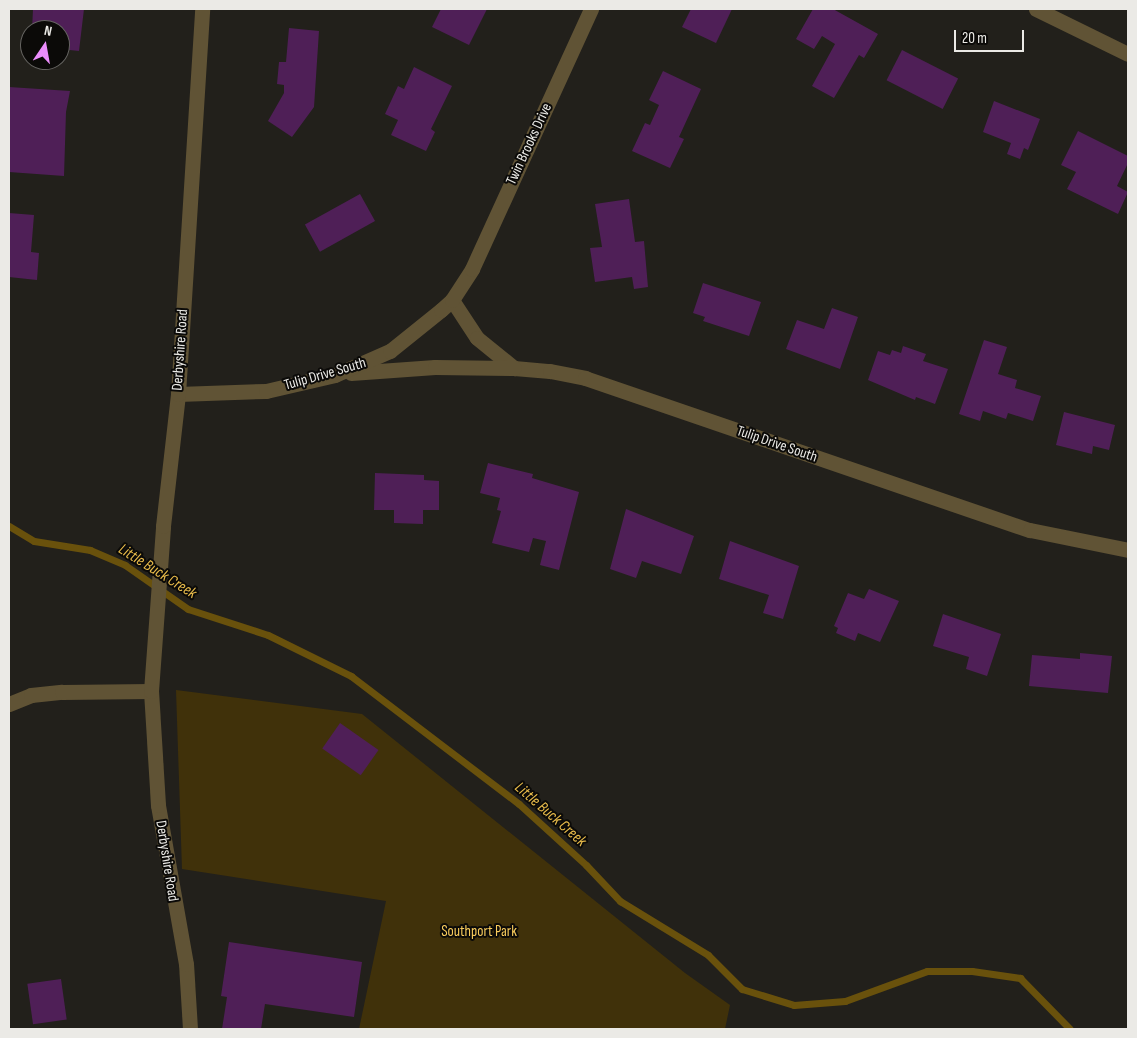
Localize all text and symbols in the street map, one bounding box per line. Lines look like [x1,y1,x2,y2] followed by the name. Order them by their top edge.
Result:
[20,20,70,70] north arrow
[957,20,1027,52] scale bar
[43,22,53,40] text: N
[962,29,987,48] text: 20 m
[502,100,556,188] street label: Twin Brooks Drive
[168,309,192,391] street label: Derbyshire Road
[282,354,368,394] street label: Tulip Drive South
[734,422,820,466] street label: Tulip Drive South
[114,540,200,604] water label: Little Buck Creek
[510,779,590,851] water label: Little Buck Creek
[152,819,182,903] street label: Derbyshire Road
[441,923,517,941] park label: Southport Park

